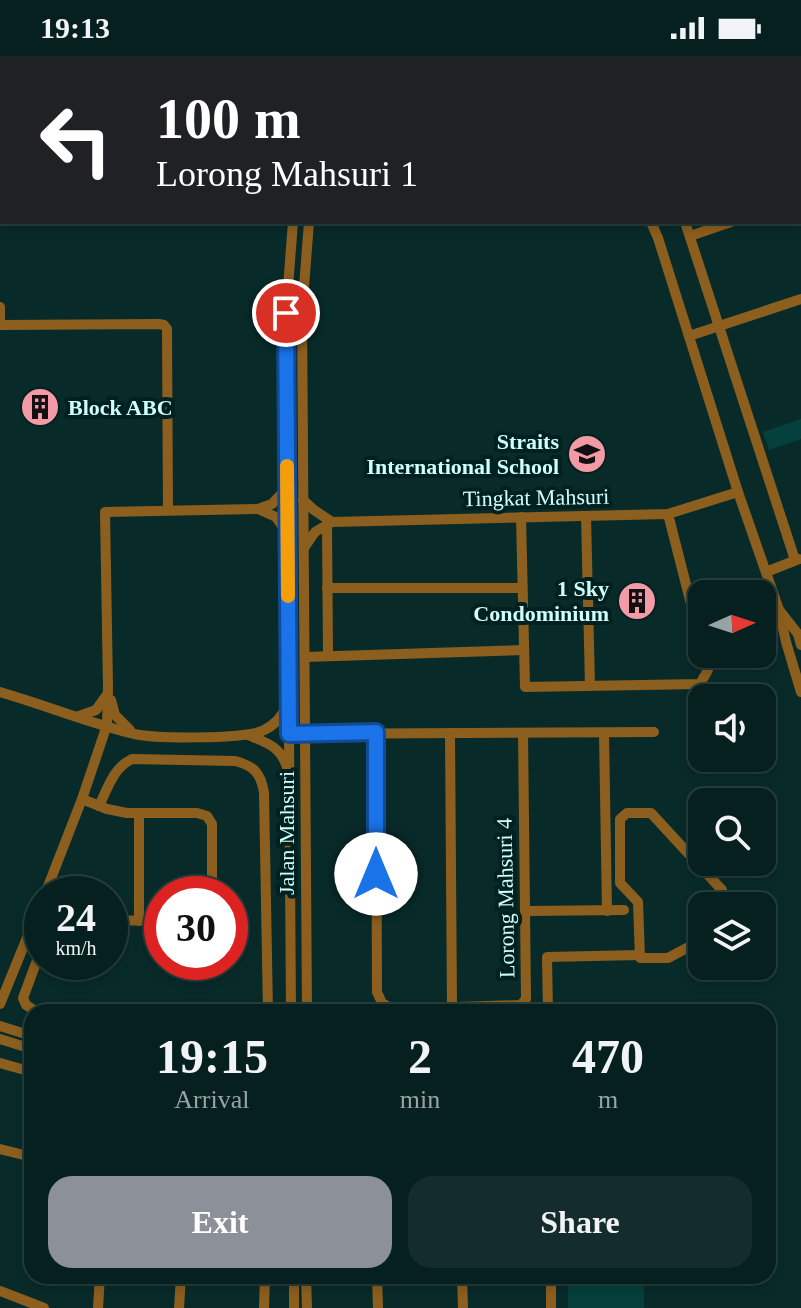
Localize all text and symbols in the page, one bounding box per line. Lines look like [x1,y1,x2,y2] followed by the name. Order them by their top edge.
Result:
[40,11,110,44] text: 19:13
[24,88,128,192] icon: left
[156,88,301,150] text: 100 m
[156,154,418,194] text: Lorong Mahsuri 1
[252,279,320,347] pin
[264,291,308,335] icon: arrive
[19,386,61,428] building icon: Block ABC
[68,395,173,420] place label: Block ABC
[366,429,559,479] place label: Straits International School
[566,433,608,475] school or university icon: Straits International School
[463,484,609,511] street label: Tingkat Mahsuri
[473,576,609,626] place label: 1 Sky Condominium
[616,580,658,622] building icon: 1 Sky Condominium
[688,580,776,668] north arrow
[688,580,776,980] map controls
[688,684,776,772] button: sound
[274,771,299,895] street label: Jalan Mahsuri
[688,788,776,876] button: search
[492,818,519,978] street label: Lorong Mahsuri 4
[334,832,418,916] position arrow
[144,876,248,980] speed limit sign: 30
[688,892,776,980] button: layers
[56,895,96,940] text: 24
[55,937,97,959] text: km/h
[156,1030,268,1083] text: 19:15
[408,1030,432,1083] text: 2
[572,1030,644,1083] text: 470
[174,1085,249,1114] text: Arrival
[400,1085,440,1114] text: min
[598,1085,618,1114] text: m
[48,1176,392,1268] button: Exit
[408,1176,752,1268] button: Share

